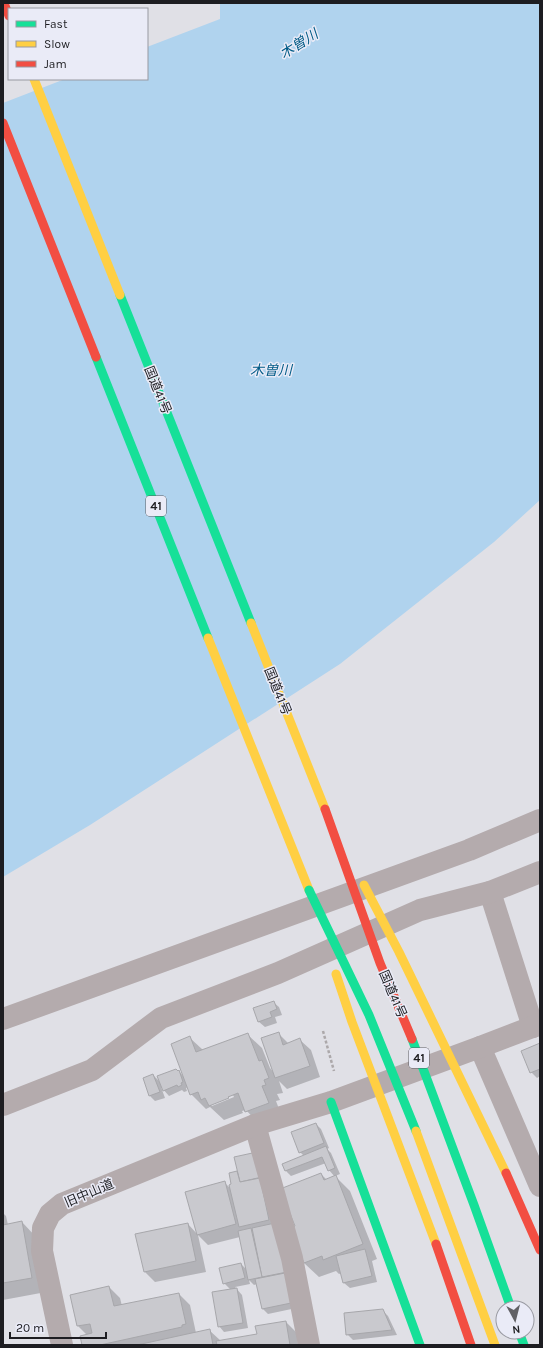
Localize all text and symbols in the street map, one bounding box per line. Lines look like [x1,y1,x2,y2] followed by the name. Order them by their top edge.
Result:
[8,8,148,80] legend
[44,17,68,31] text: Fast
[277,25,323,62] water label: 木曽川
[44,37,70,51] text: Slow
[44,57,67,71] text: Jam
[250,362,294,379] water label: 木曽川
[142,364,174,416] street label: 国道41号
[146,496,166,516] road number: 41
[262,665,294,717] street label: 国道41号
[376,968,410,1020] street label: 国道41号
[409,1048,429,1068] road number: 41
[62,1176,116,1210] street label: 旧中山道
[495,1300,535,1340] north arrow
[10,1314,106,1340] scale bar
[16,1321,44,1335] text: 20 m
[511,1322,521,1336] text: N

